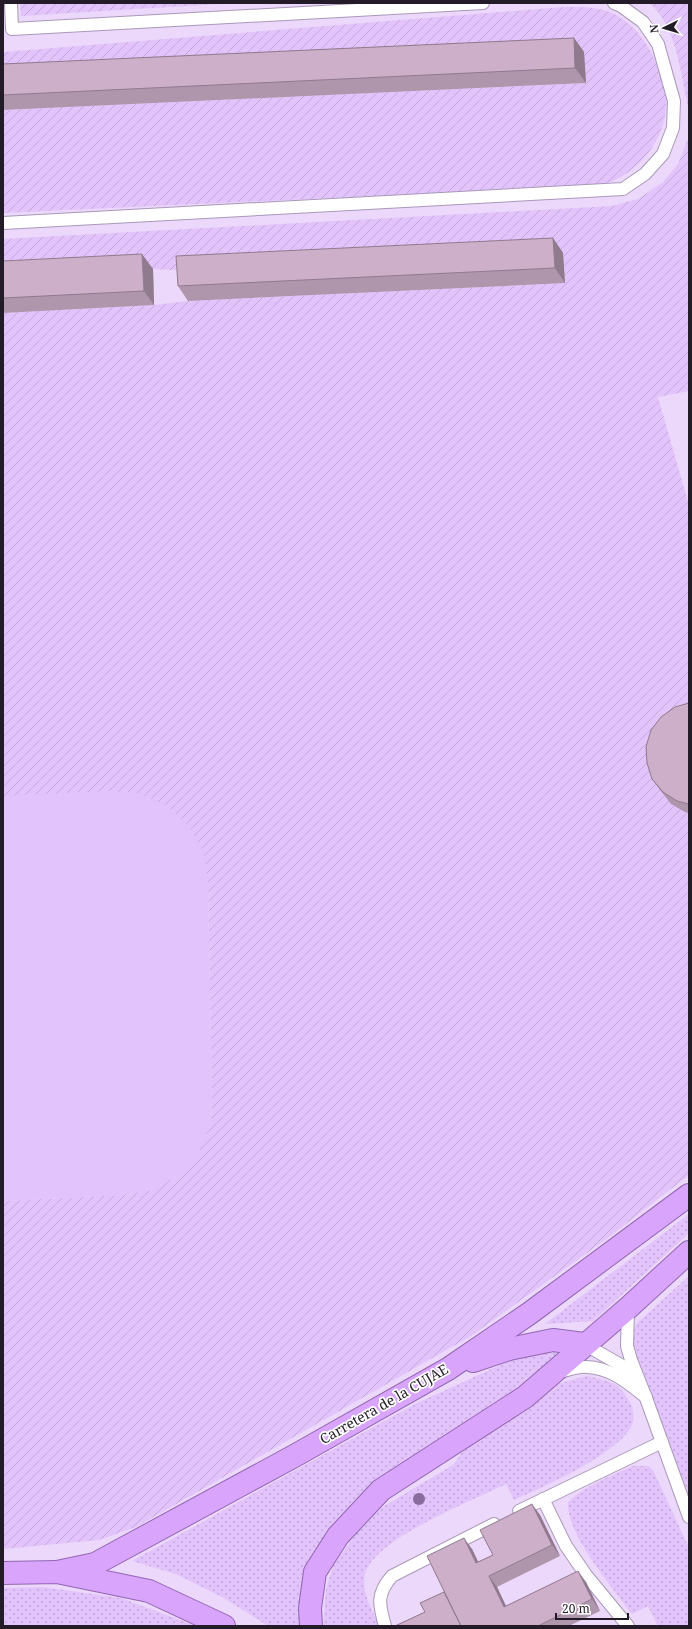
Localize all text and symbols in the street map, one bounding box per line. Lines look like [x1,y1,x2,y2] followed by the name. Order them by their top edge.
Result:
[644,8,684,48] north arrow
[646,24,661,34] text: N
[316,1359,452,1448] street label: Carretera de la CUJAE
[556,1595,628,1621] scale bar
[562,1600,590,1617] text: 20 m

